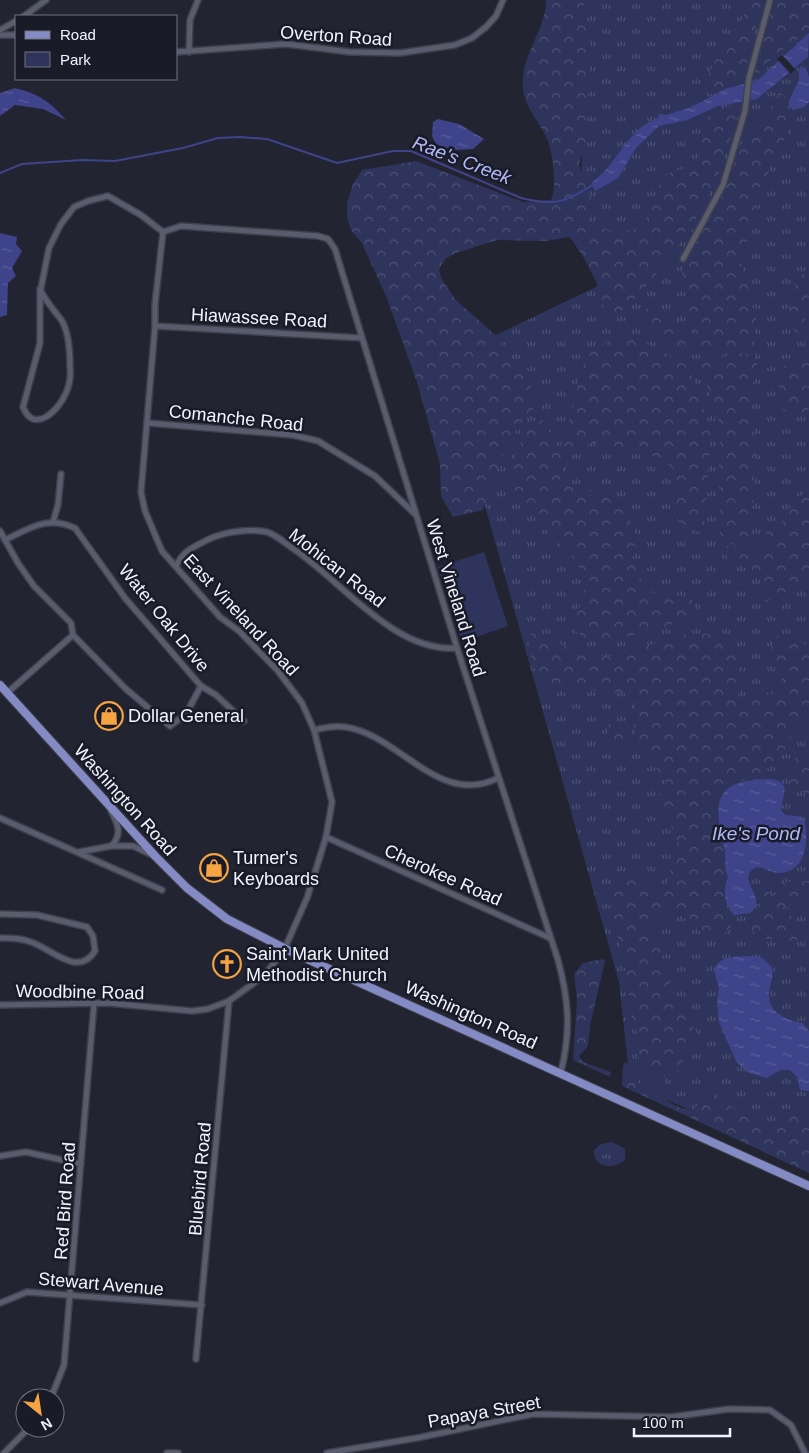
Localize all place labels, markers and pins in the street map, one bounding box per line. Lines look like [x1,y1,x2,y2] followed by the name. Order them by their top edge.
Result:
[94,701,124,731] shop icon: Dollar General
[128,706,244,726] place label: Dollar General
[233,848,319,889] place label: Turner's Keyboards
[199,853,229,883] shop icon: Turner's Keyboards
[246,944,389,985] place label: Saint Mark United Methodist Church
[212,949,242,979] church icon: Saint Mark United Methodist Church

